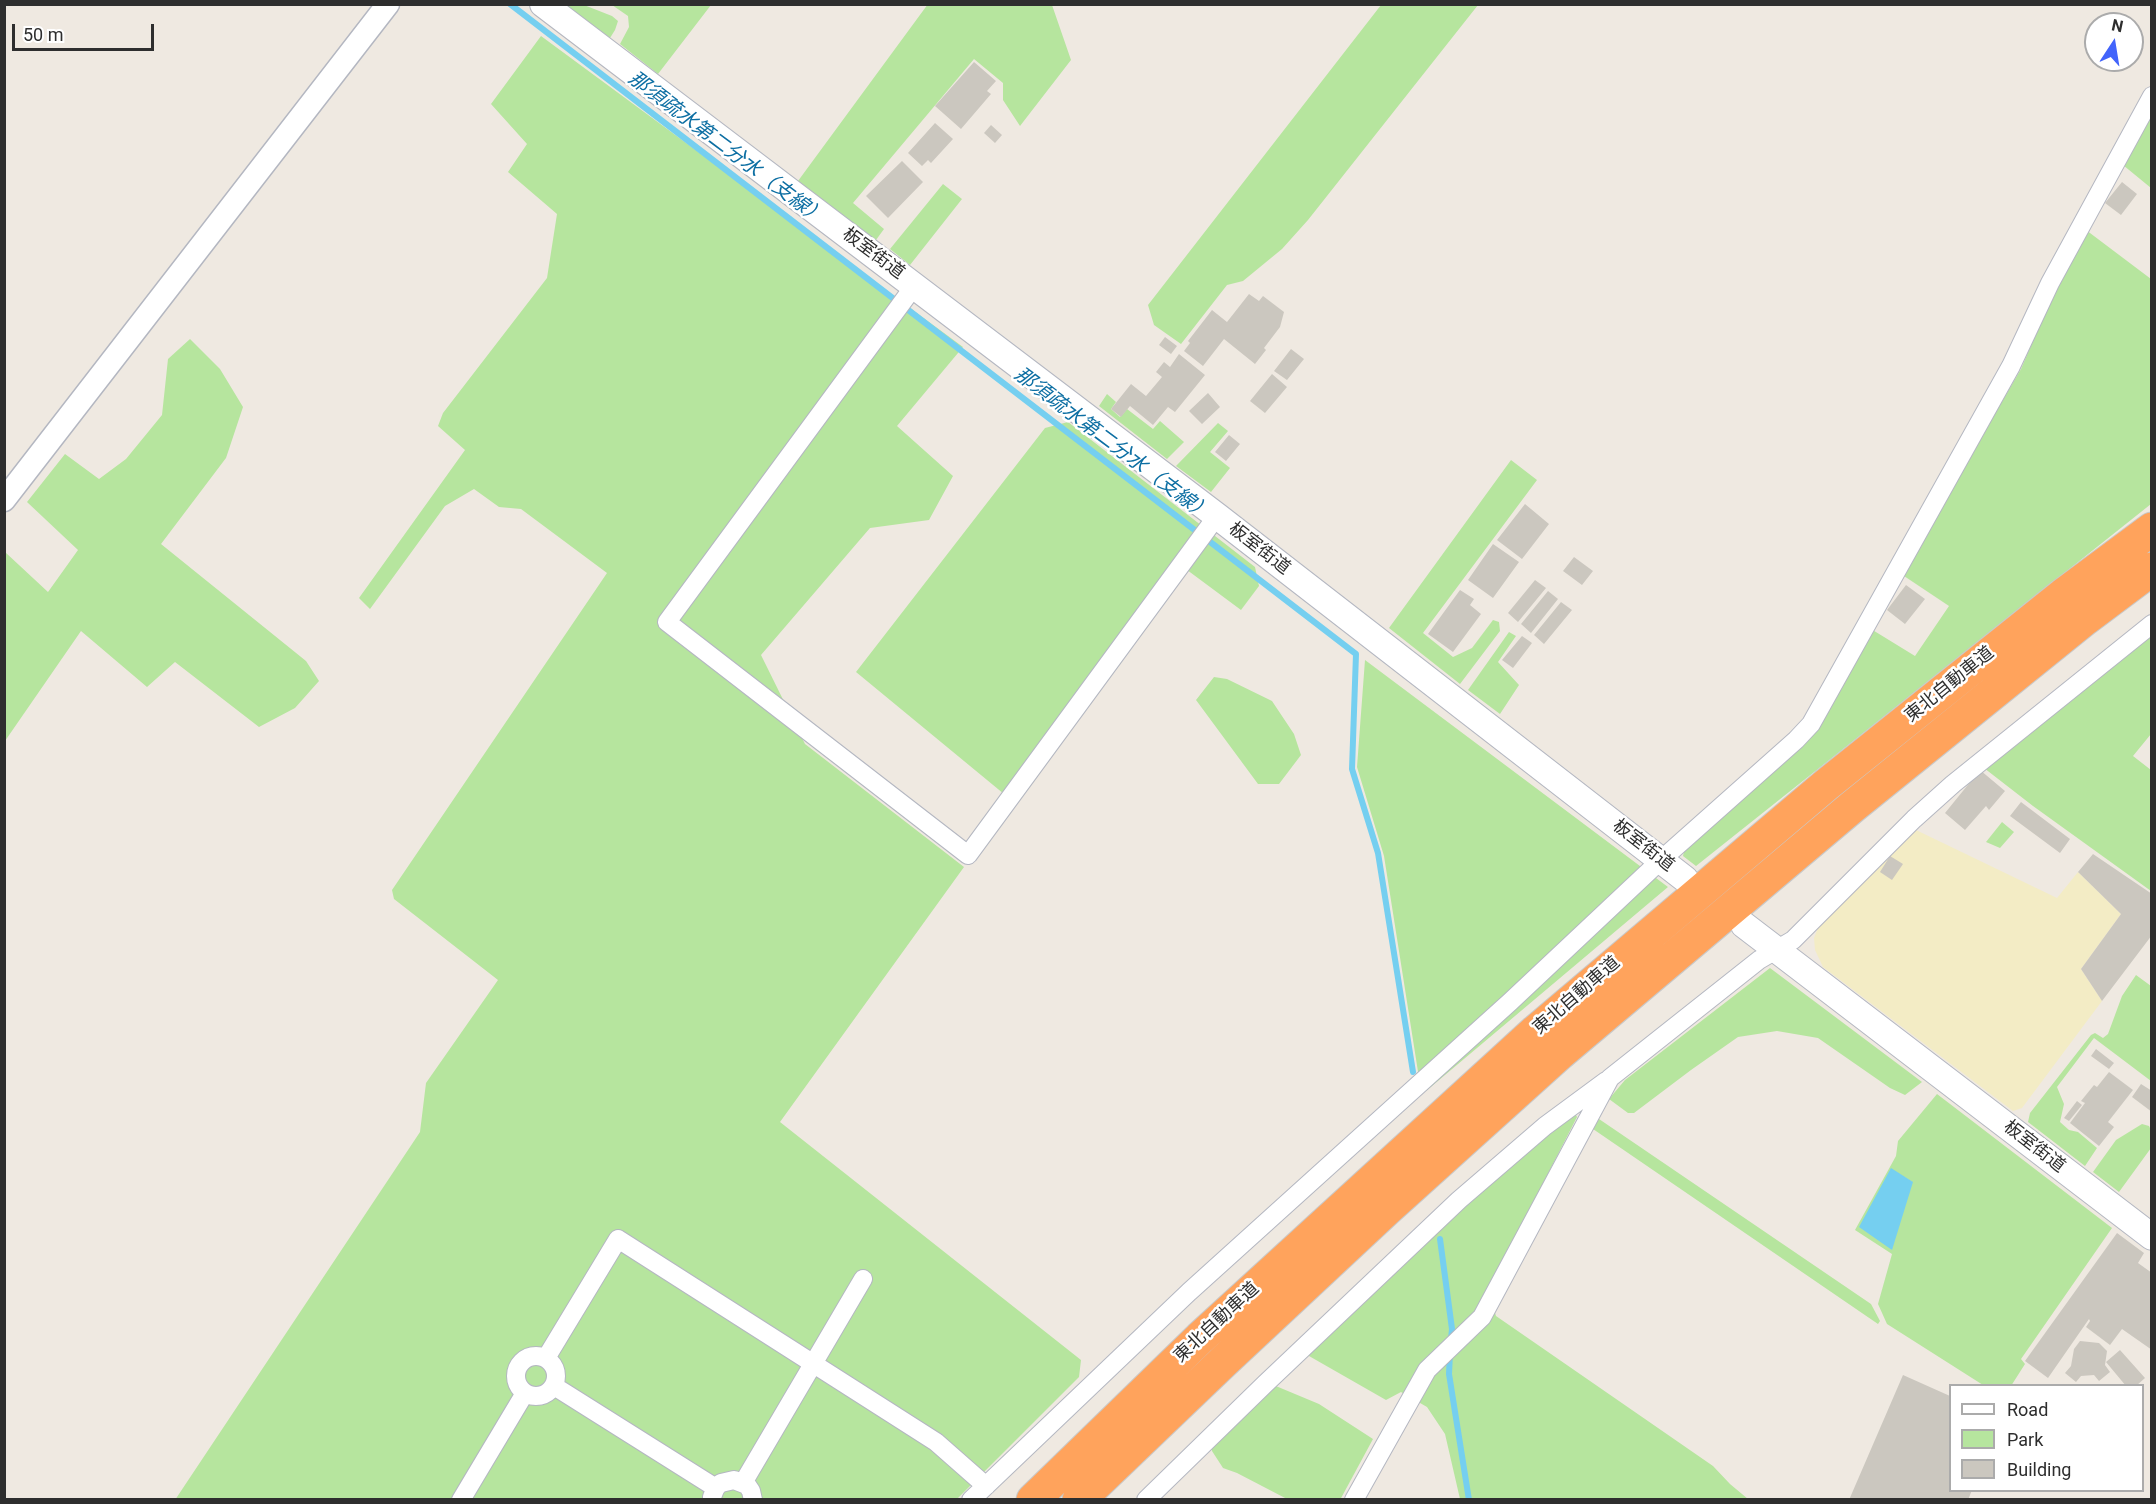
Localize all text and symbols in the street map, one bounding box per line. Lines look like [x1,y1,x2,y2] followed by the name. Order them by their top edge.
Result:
[15,12,158,50] scale bar
[2084,12,2144,72] north arrow
[2110,15,2125,36] text: N
[23,24,63,45] text: 50 m
[623,67,829,231] water label: 那須疏水第二分水（支線）
[838,224,908,284] street label: 板室街道
[1009,363,1215,527] water label: 那須疏水第二分水（支線）
[1224,518,1294,580] street label: 板室街道
[1901,643,1999,727] street label: 東北自動車道
[1608,815,1678,877] street label: 板室街道
[1529,952,1625,1040] street label: 東北自動車道
[1999,1116,2069,1178] street label: 板室街道
[1170,1278,1264,1368] street label: 東北自動車道
[1949,1384,2144,1492] legend
[2007,1399,2048,1420] text: Road
[2007,1429,2043,1450] text: Park
[2007,1459,2071,1480] text: Building

